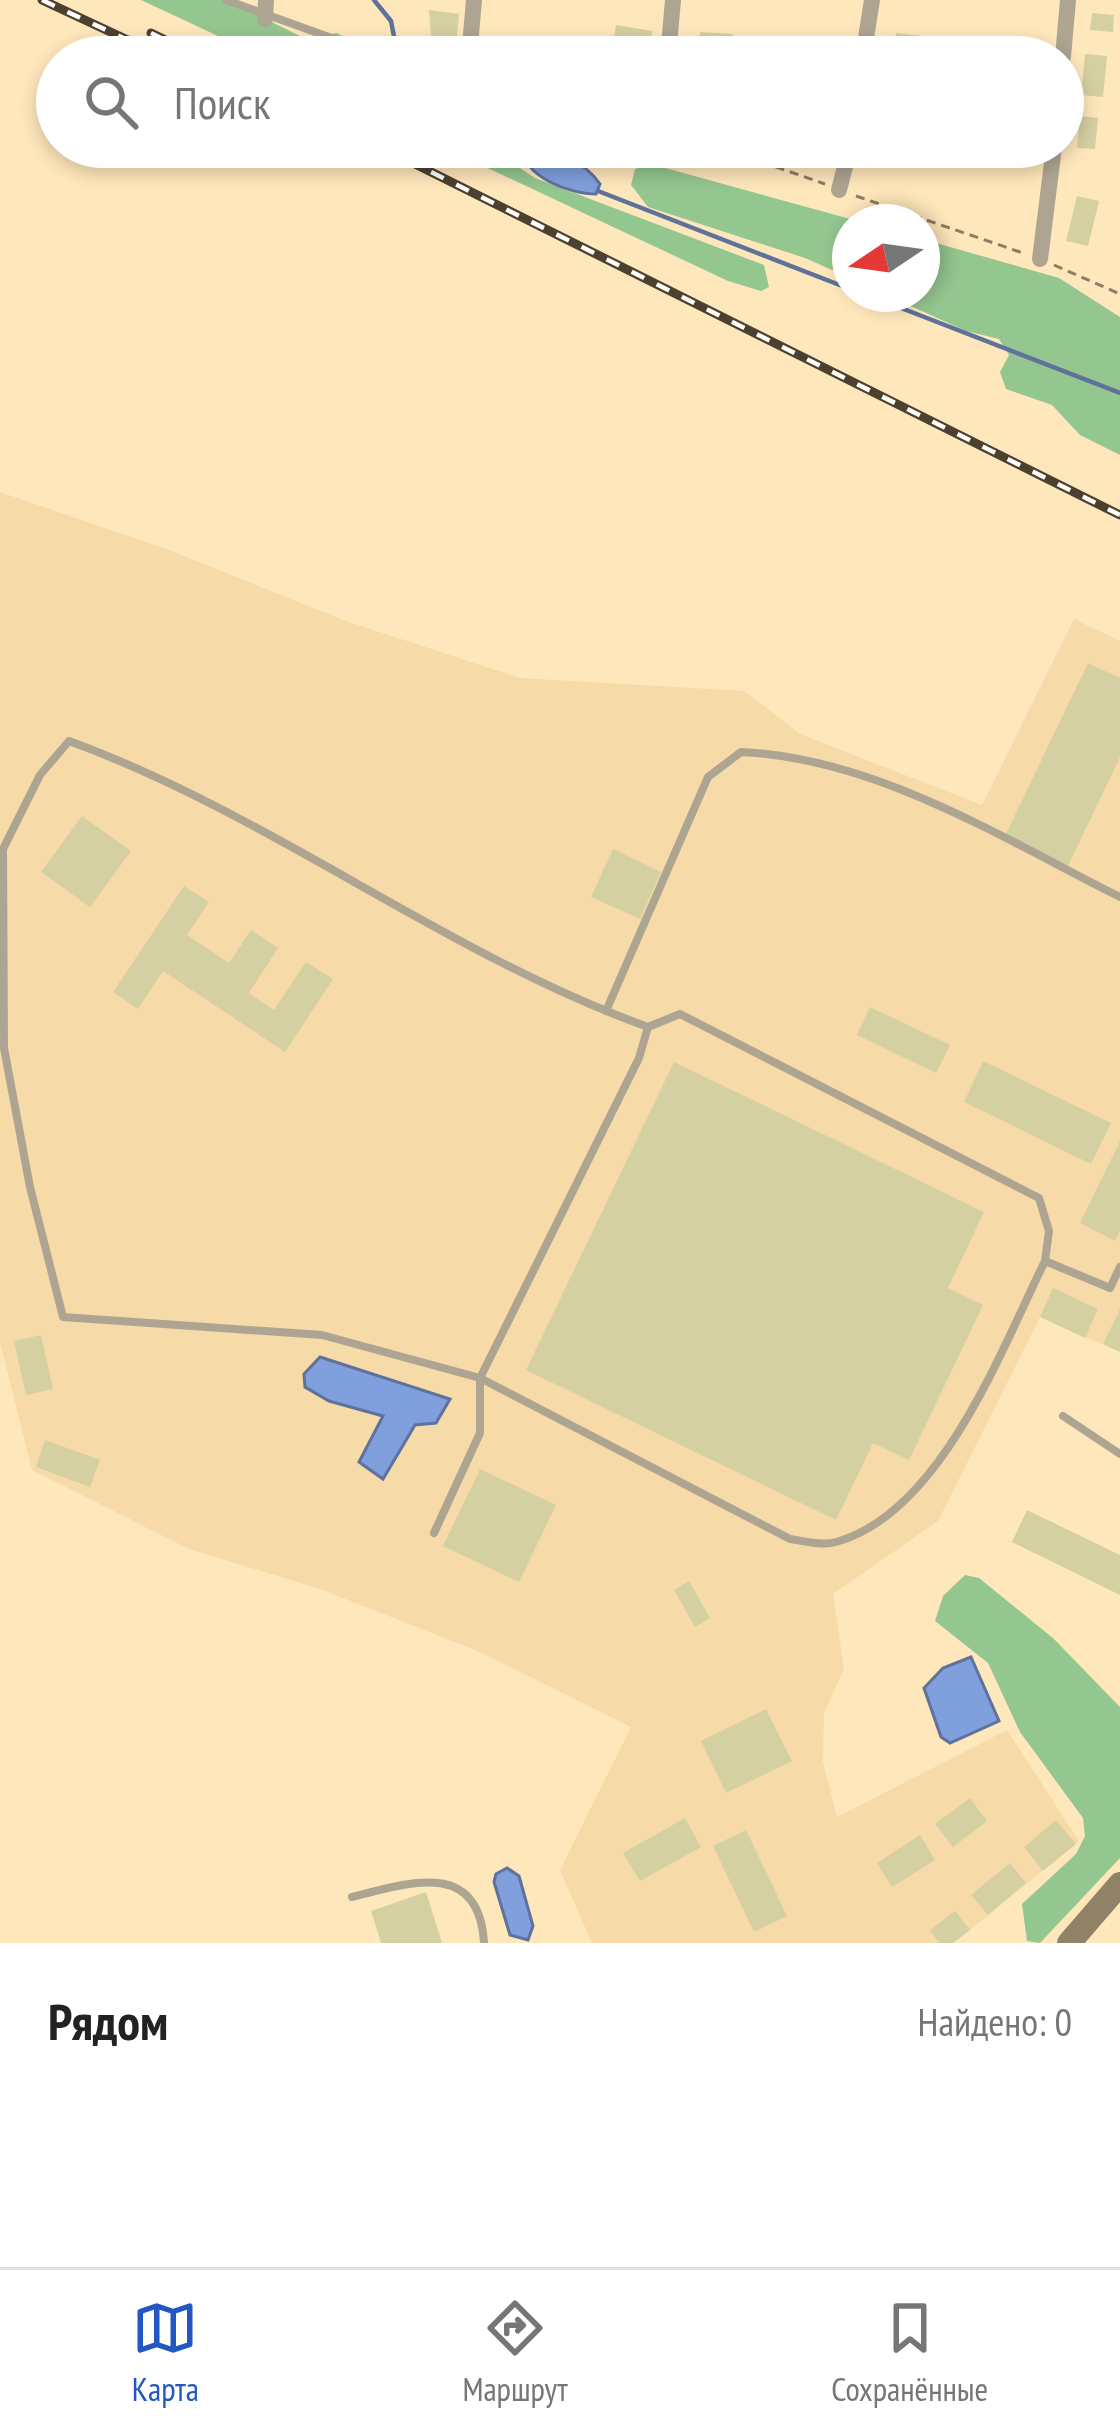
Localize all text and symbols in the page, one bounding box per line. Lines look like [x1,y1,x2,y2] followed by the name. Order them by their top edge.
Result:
[36,36,1084,168] search box
[78,69,144,135] icon: search
[174,73,270,131] text: Поиск
[832,204,940,312] north arrow
[48,1988,168,2054] text: Рядом
[918,1996,1072,2047] text: Найдено: 0
[132,2295,199,2410] tab: Карта
[462,2295,568,2410] tab: Маршрут
[831,2295,988,2410] tab: Сохранённые

